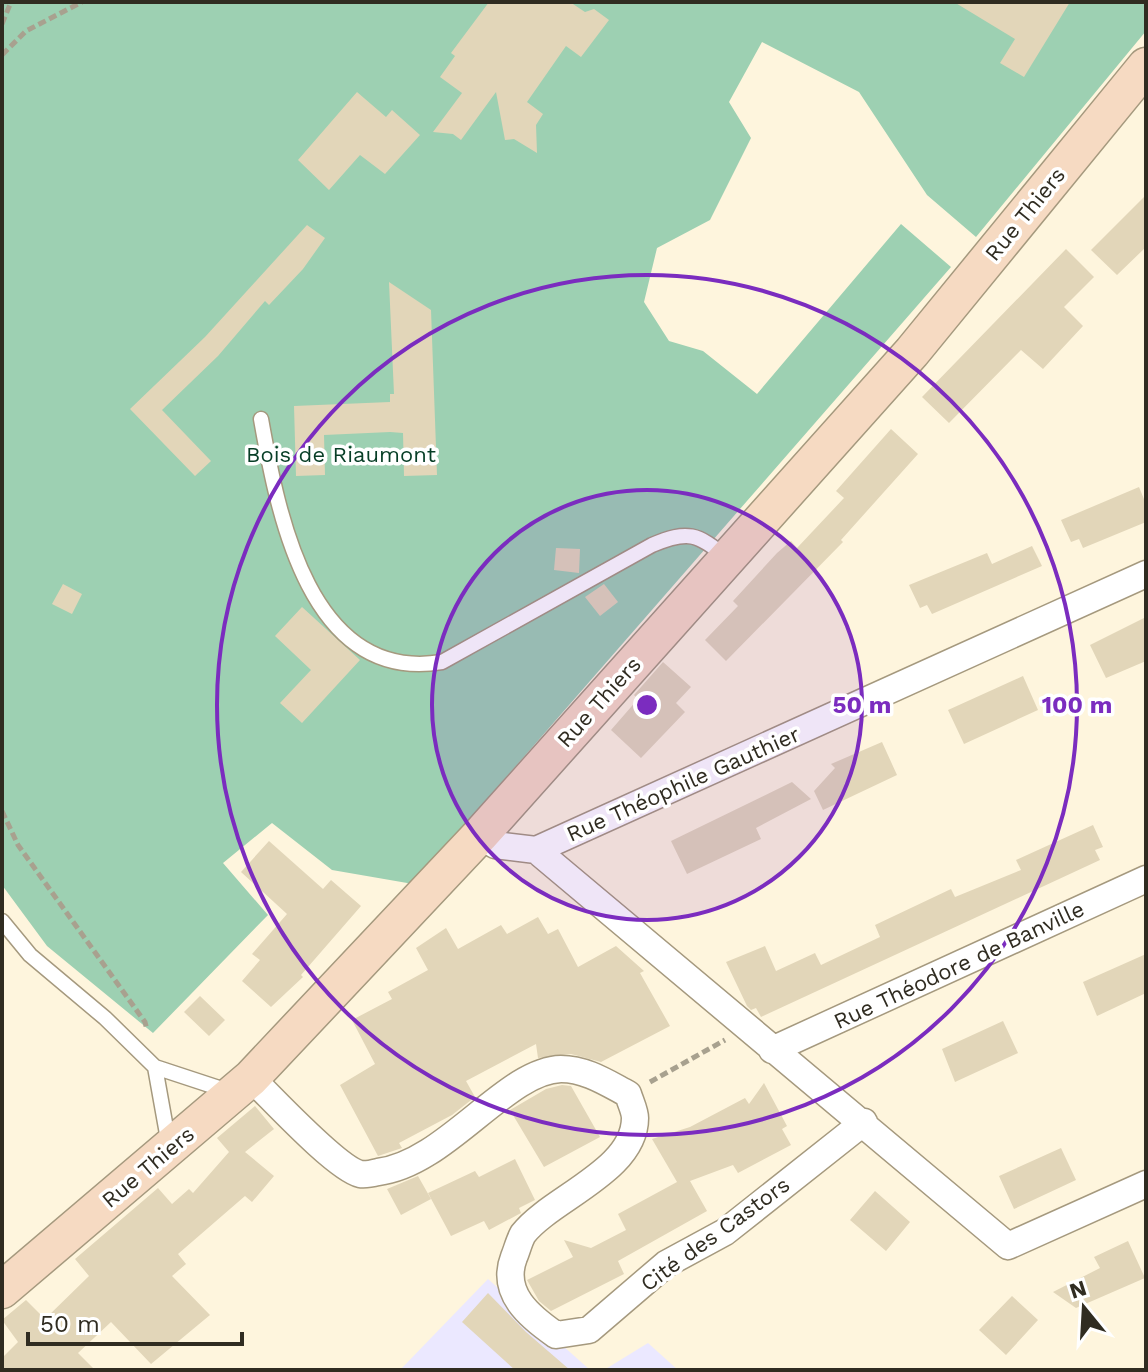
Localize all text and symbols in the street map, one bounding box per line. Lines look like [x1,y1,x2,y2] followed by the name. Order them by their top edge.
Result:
[980,162,1070,266] street label: Rue Thiers
[246,442,436,467] park label: Bois de Riaumont
[552,652,646,752] street label: Rue Thiers
[633,691,661,719] centre of rings
[833,691,891,719] text: 50 m
[1042,691,1112,719] text: 100 m
[563,721,803,847] street label: Rue Théophile Gauthier
[830,896,1088,1034] street label: Rue Théodore de Banville
[97,1121,199,1213] street label: Rue Thiers
[636,1172,794,1296] street label: Cité des Castors
[1044,1268,1124,1348] north arrow
[1066,1275,1090,1304] text: N
[28,1296,242,1346] scale bar
[40,1310,100,1338] text: 50 m

